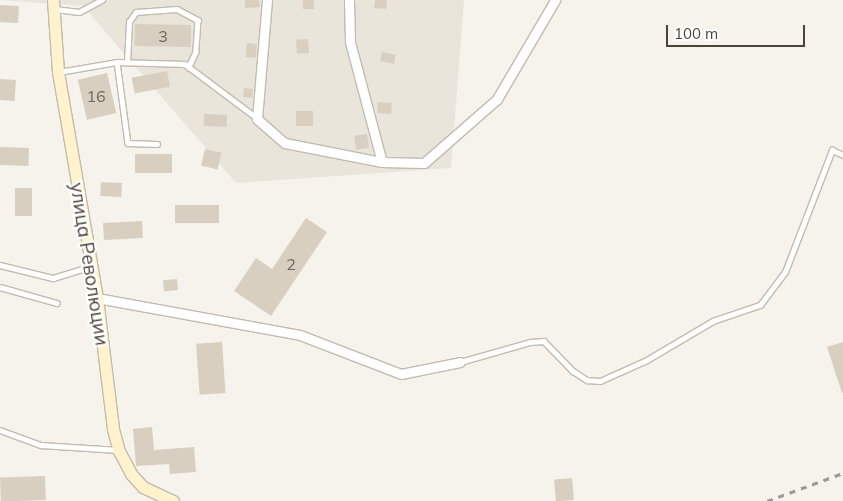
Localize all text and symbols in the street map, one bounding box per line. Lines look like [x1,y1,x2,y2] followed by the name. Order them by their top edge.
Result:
[668,15,807,47] scale bar
[674,24,718,43] text: 100 m
[158,26,168,46] house number: 3
[86,86,106,106] house number: 16
[65,181,113,347] street label: улица Революции
[286,254,296,274] house number: 2

